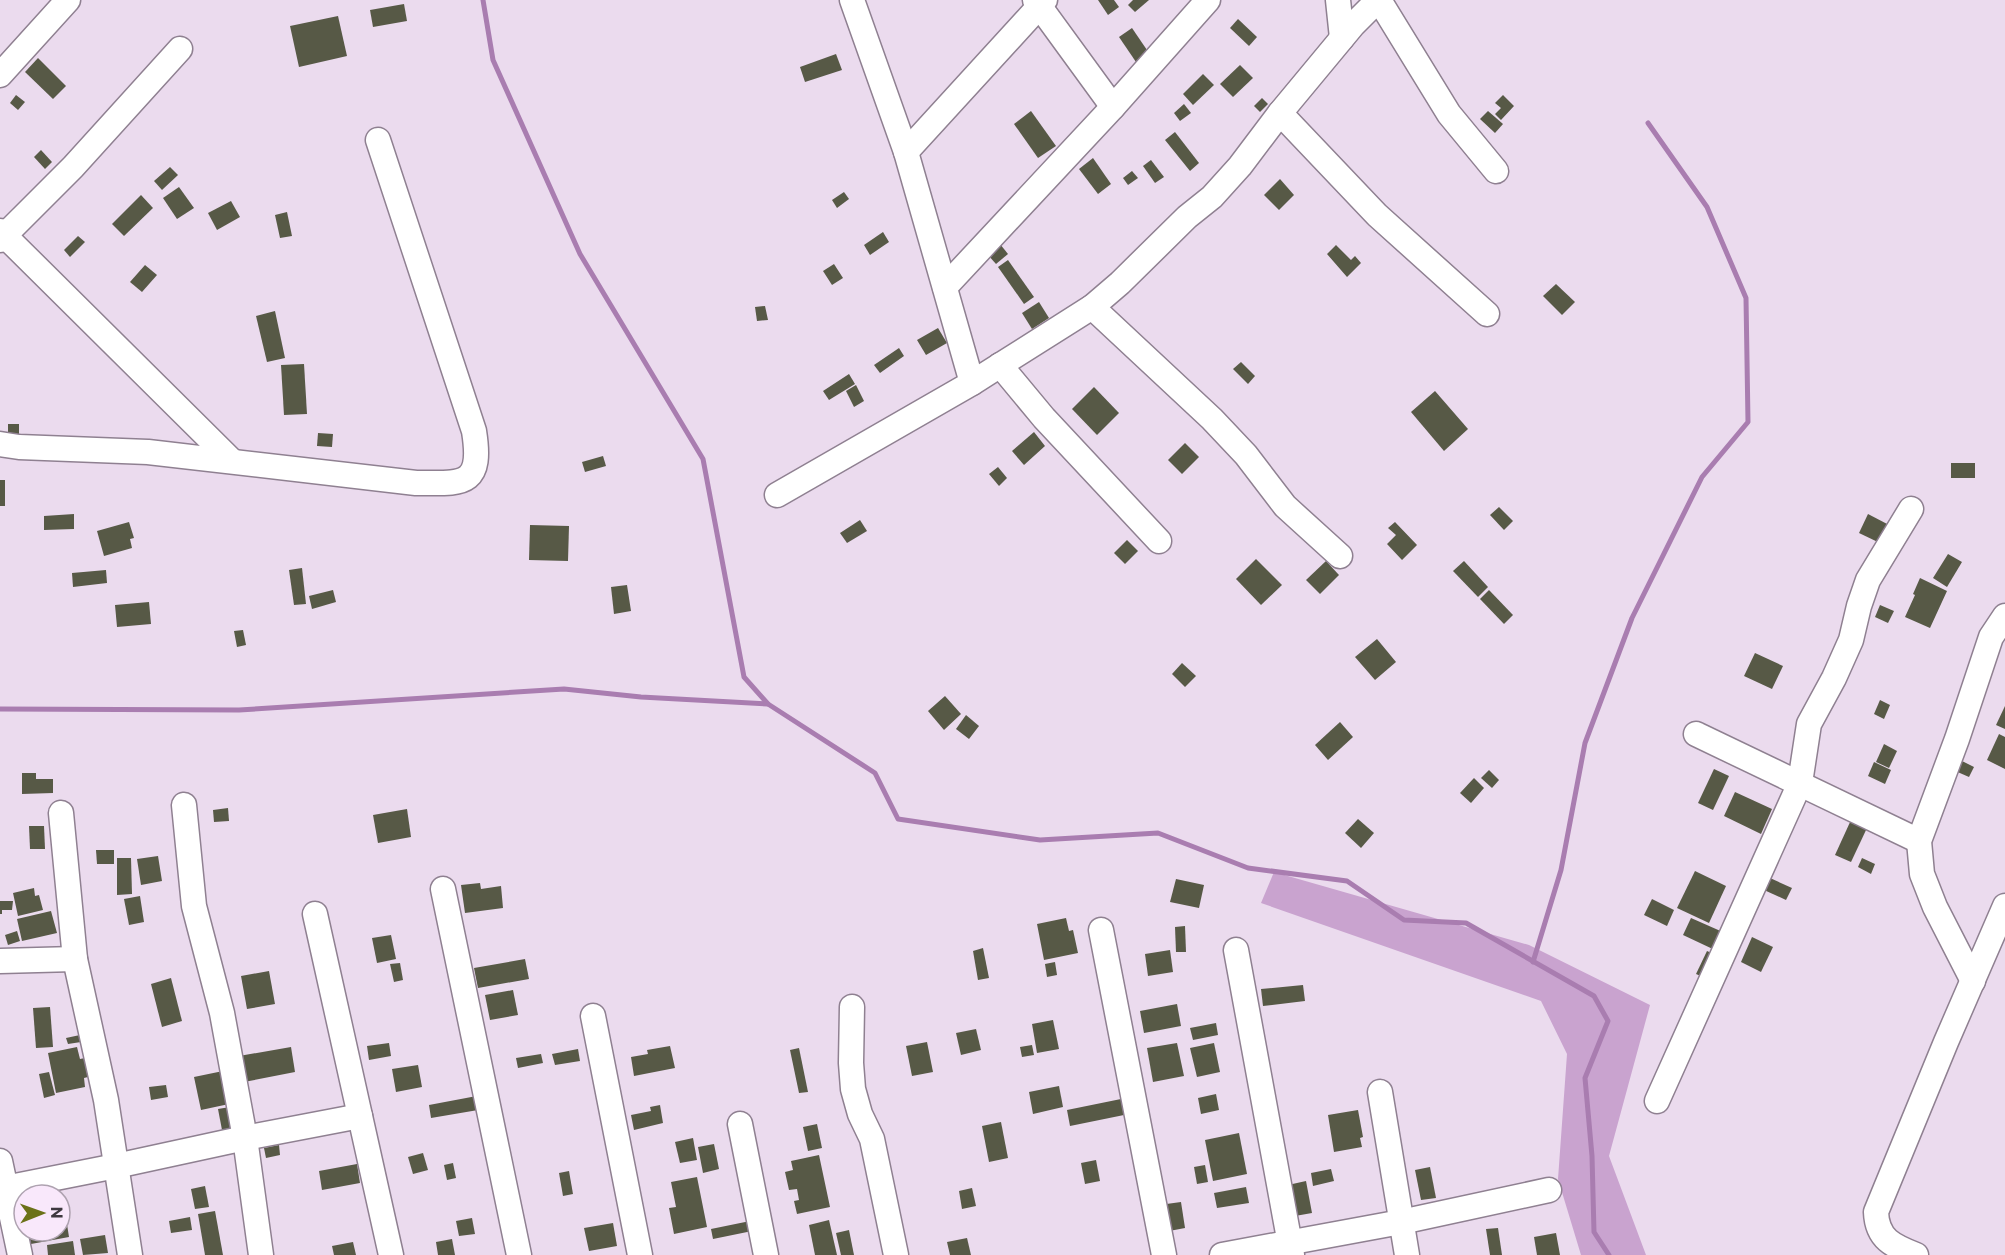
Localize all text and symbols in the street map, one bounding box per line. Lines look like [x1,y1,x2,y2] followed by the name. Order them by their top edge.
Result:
[12,1183,72,1243] north arrow
[48,1207,67,1219] text: N

